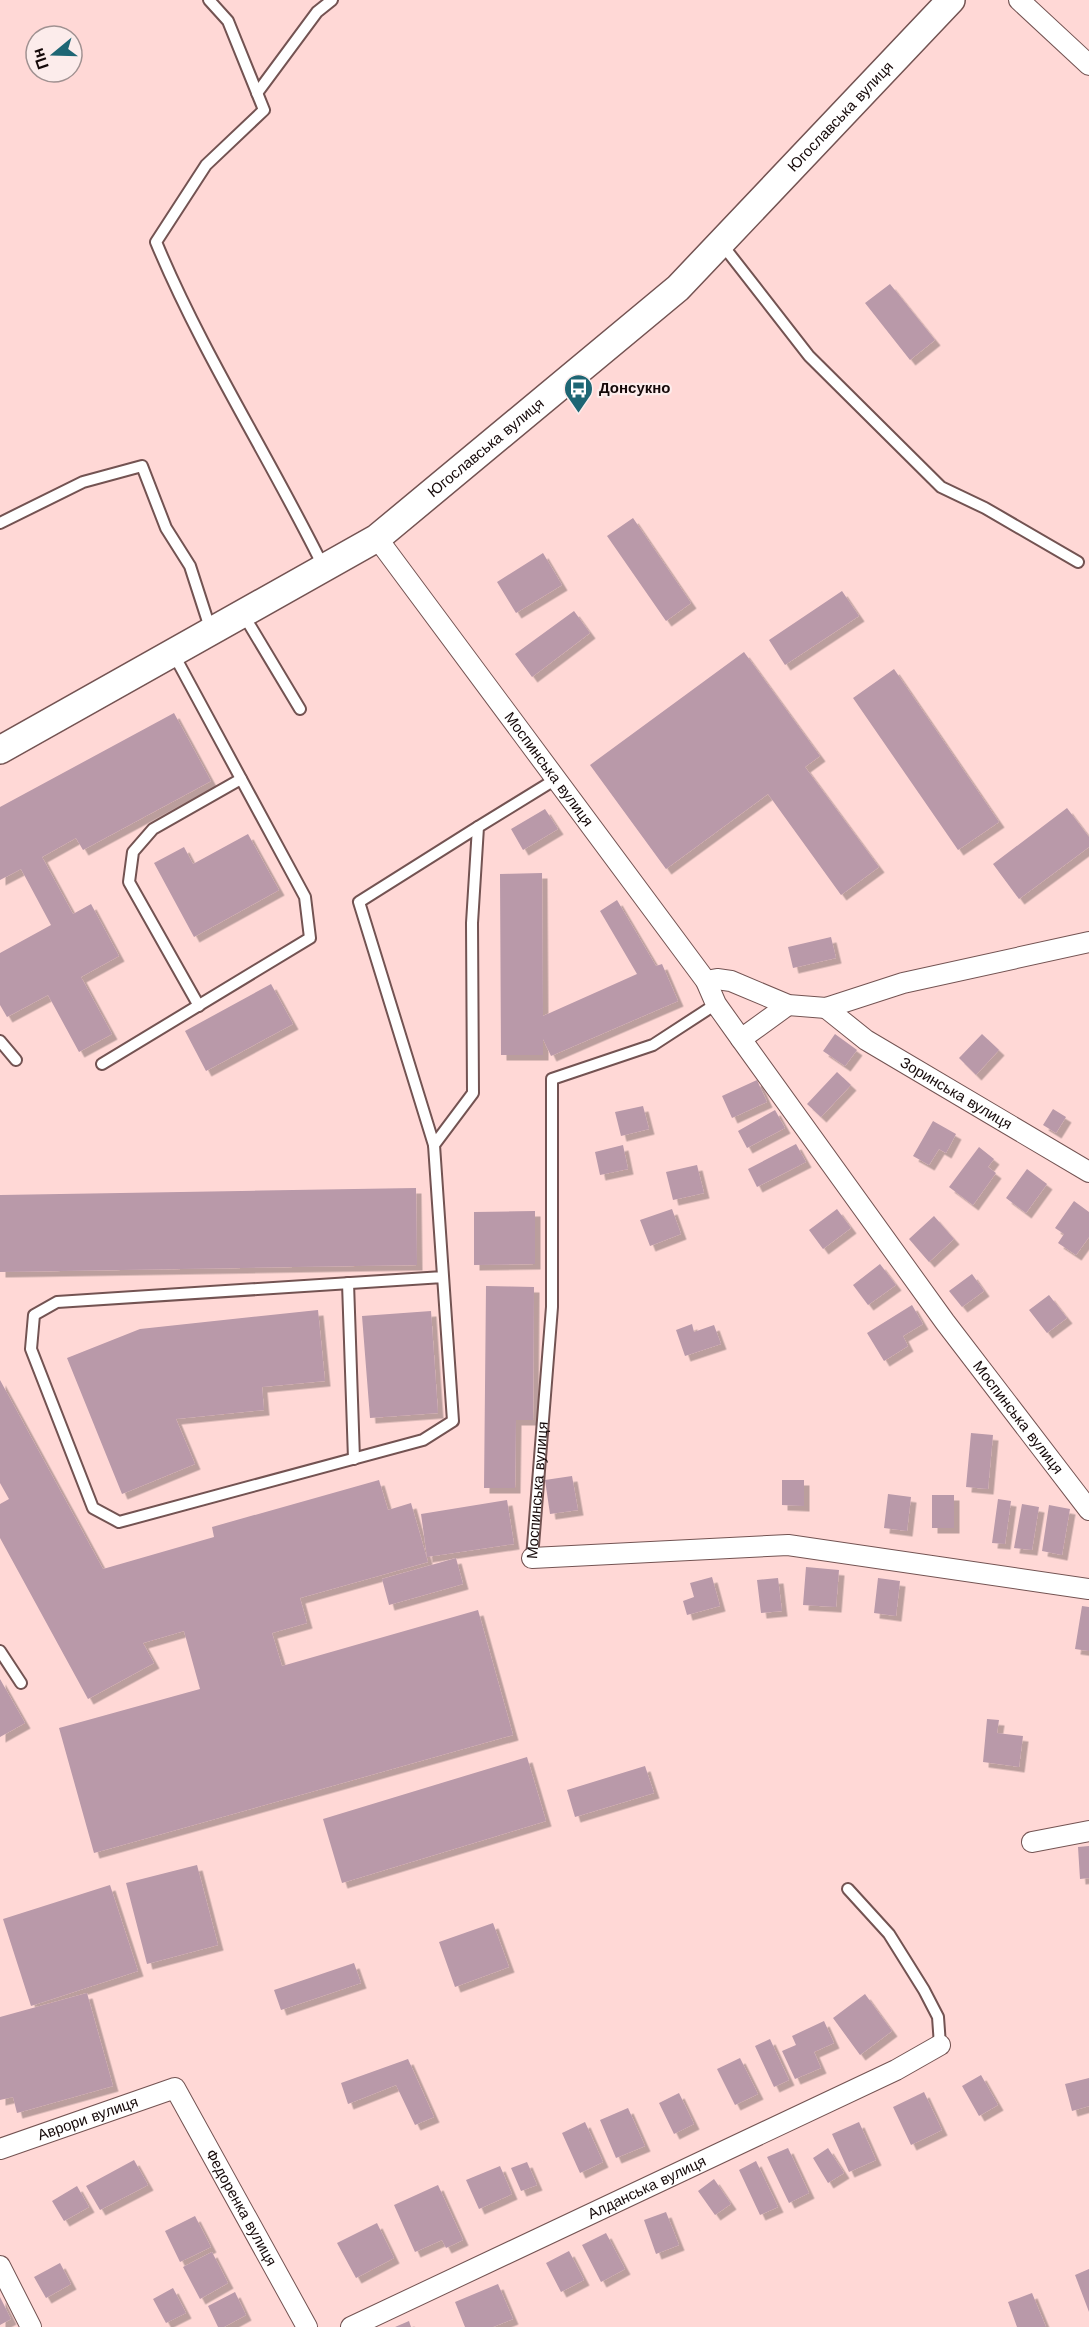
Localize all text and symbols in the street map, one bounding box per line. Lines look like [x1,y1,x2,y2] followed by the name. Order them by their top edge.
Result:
[24,24,84,84] north arrow
[28,46,53,72] text: Пн
[784,58,897,176] street label: Югославська вулиця
[562,372,594,414] bus stop icon: Донсукно
[599,379,671,397] place label: Донсукно
[424,394,548,501] street label: Югославська вулиця
[500,709,597,830] street label: Моспинська вулиця
[897,1053,1015,1133] street label: Зоринська вулиця
[969,1357,1067,1478] street label: Моспинська вулиця
[523,1421,552,1560] street label: Моспинська вулиця
[35,2093,140,2144] street label: Аврори вулиця
[202,2146,281,2269] street label: Федоренка вулиця
[585,2152,709,2223] street label: Алданська вулиця

